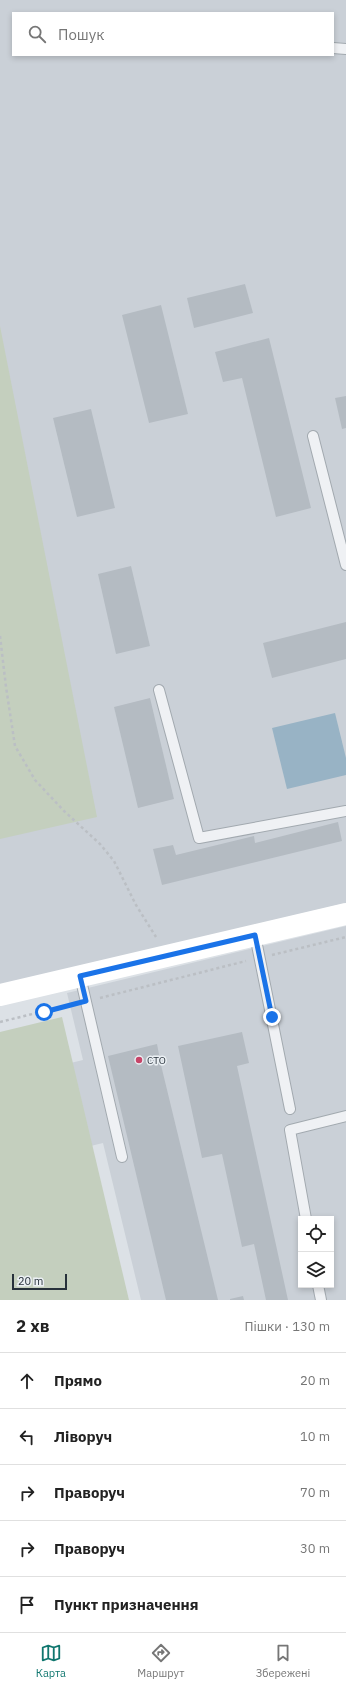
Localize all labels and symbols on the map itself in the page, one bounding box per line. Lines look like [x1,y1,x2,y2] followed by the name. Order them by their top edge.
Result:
[35,1003,53,1021] route start
[263,1008,281,1026] route end
[147,1054,166,1067] place label: СТО
[134,1055,144,1065] marker: СТО
[12,1272,67,1291] scale bar

